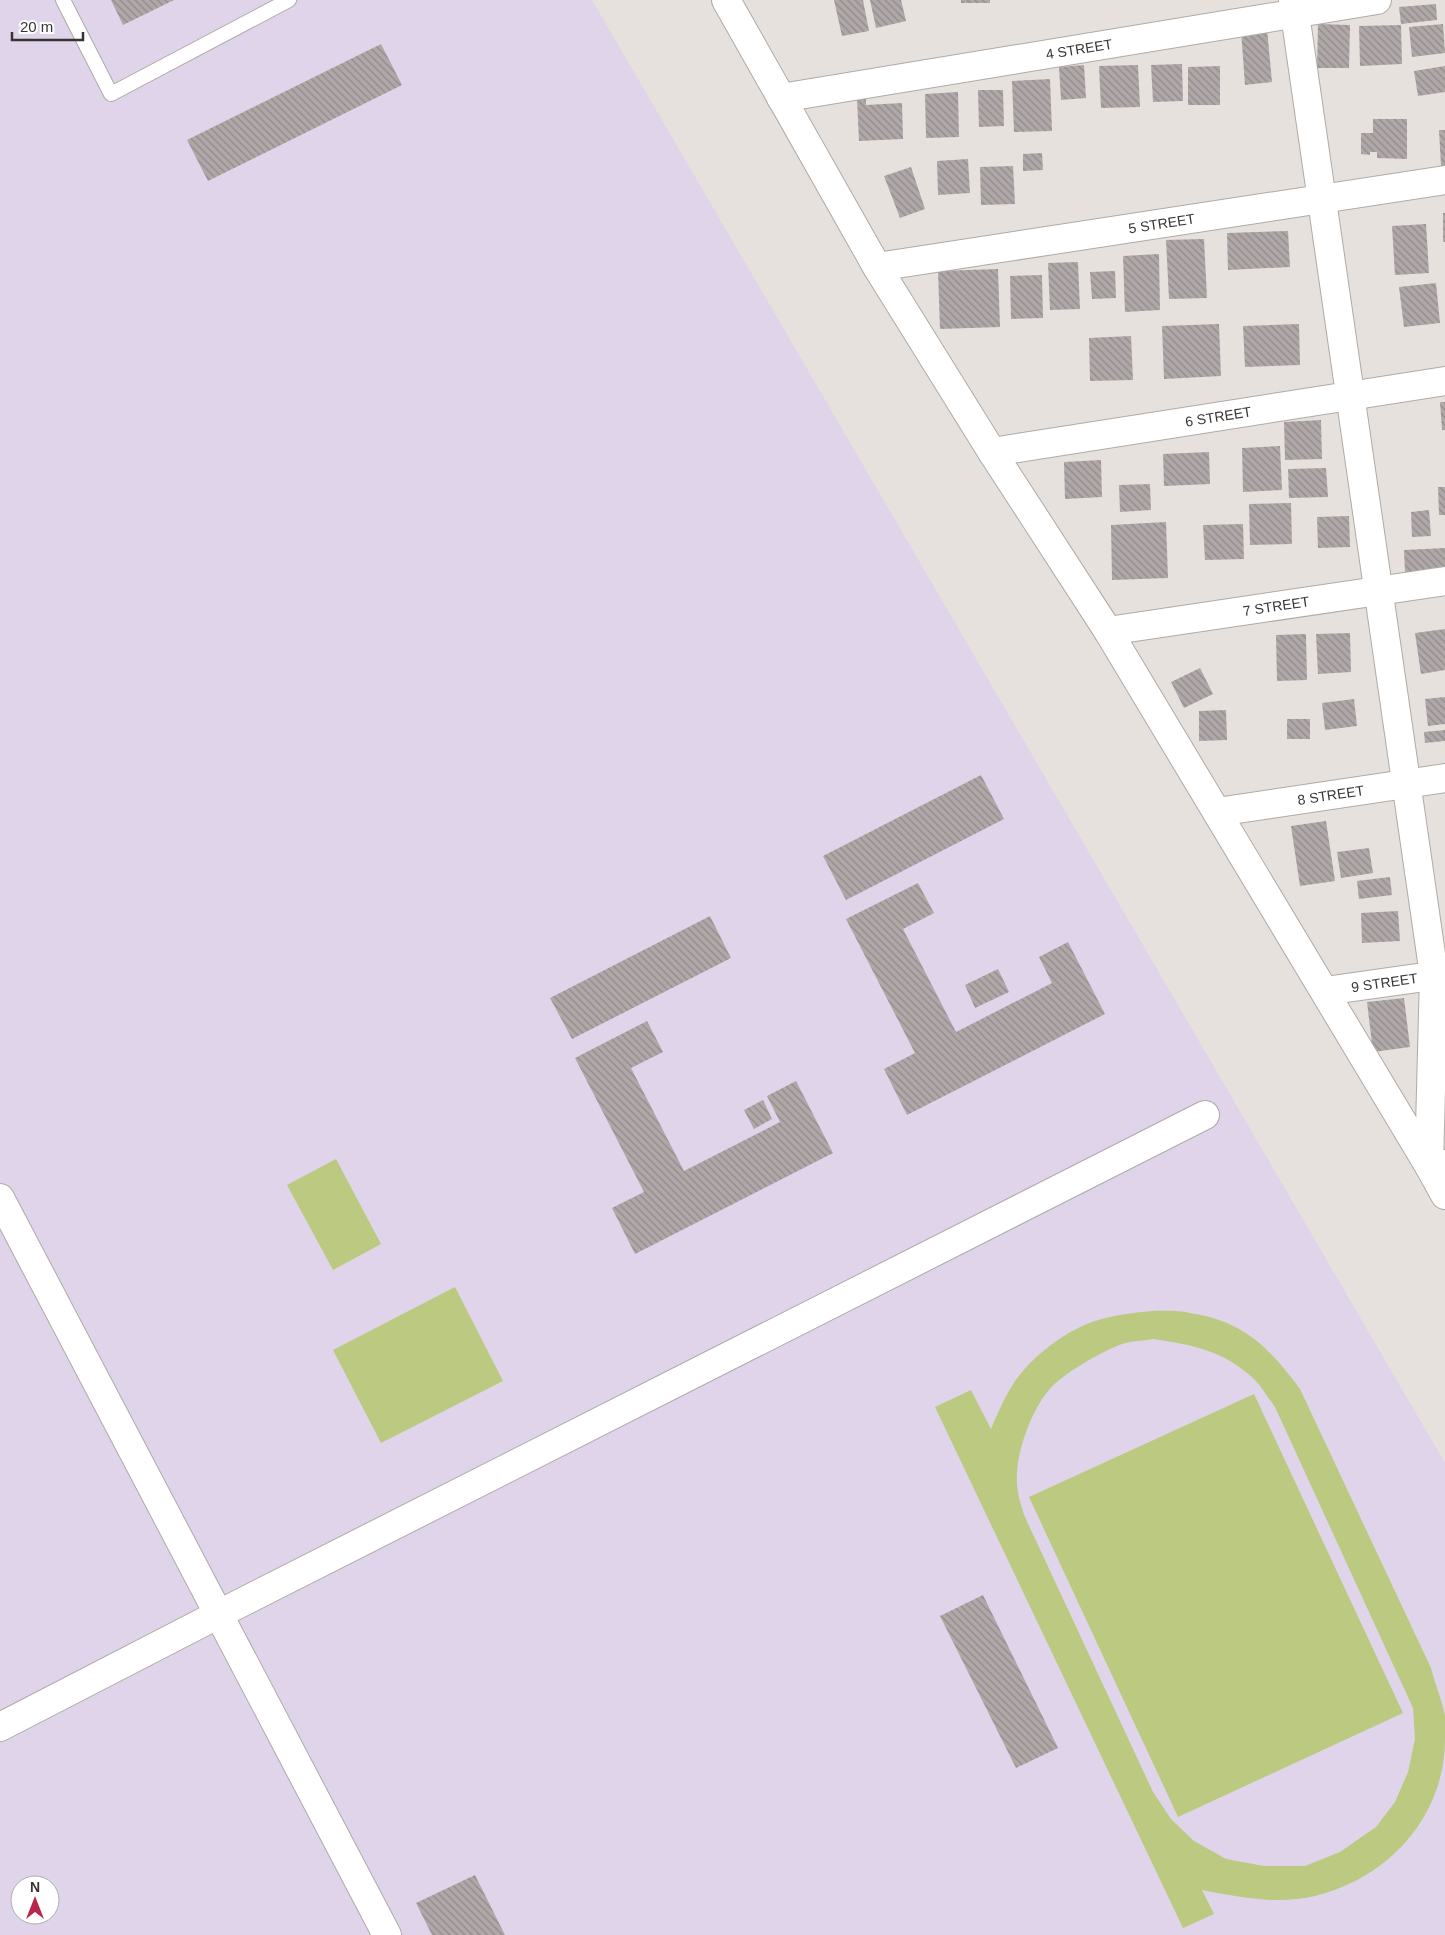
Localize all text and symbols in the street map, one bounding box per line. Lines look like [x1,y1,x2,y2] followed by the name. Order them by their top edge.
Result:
[12,10,84,42] scale bar
[20,18,53,35] text: 20 m
[1045,36,1114,62] street label: 4 STREET
[1127,210,1196,236] street label: 5 STREET
[1184,403,1253,430] street label: 6 STREET
[1242,593,1311,619] street label: 7 STREET
[1296,782,1365,808] street label: 8 STREET
[1350,970,1419,995] street label: 9 STREET
[10,1875,60,1925] north arrow
[30,1879,40,1895] text: N

